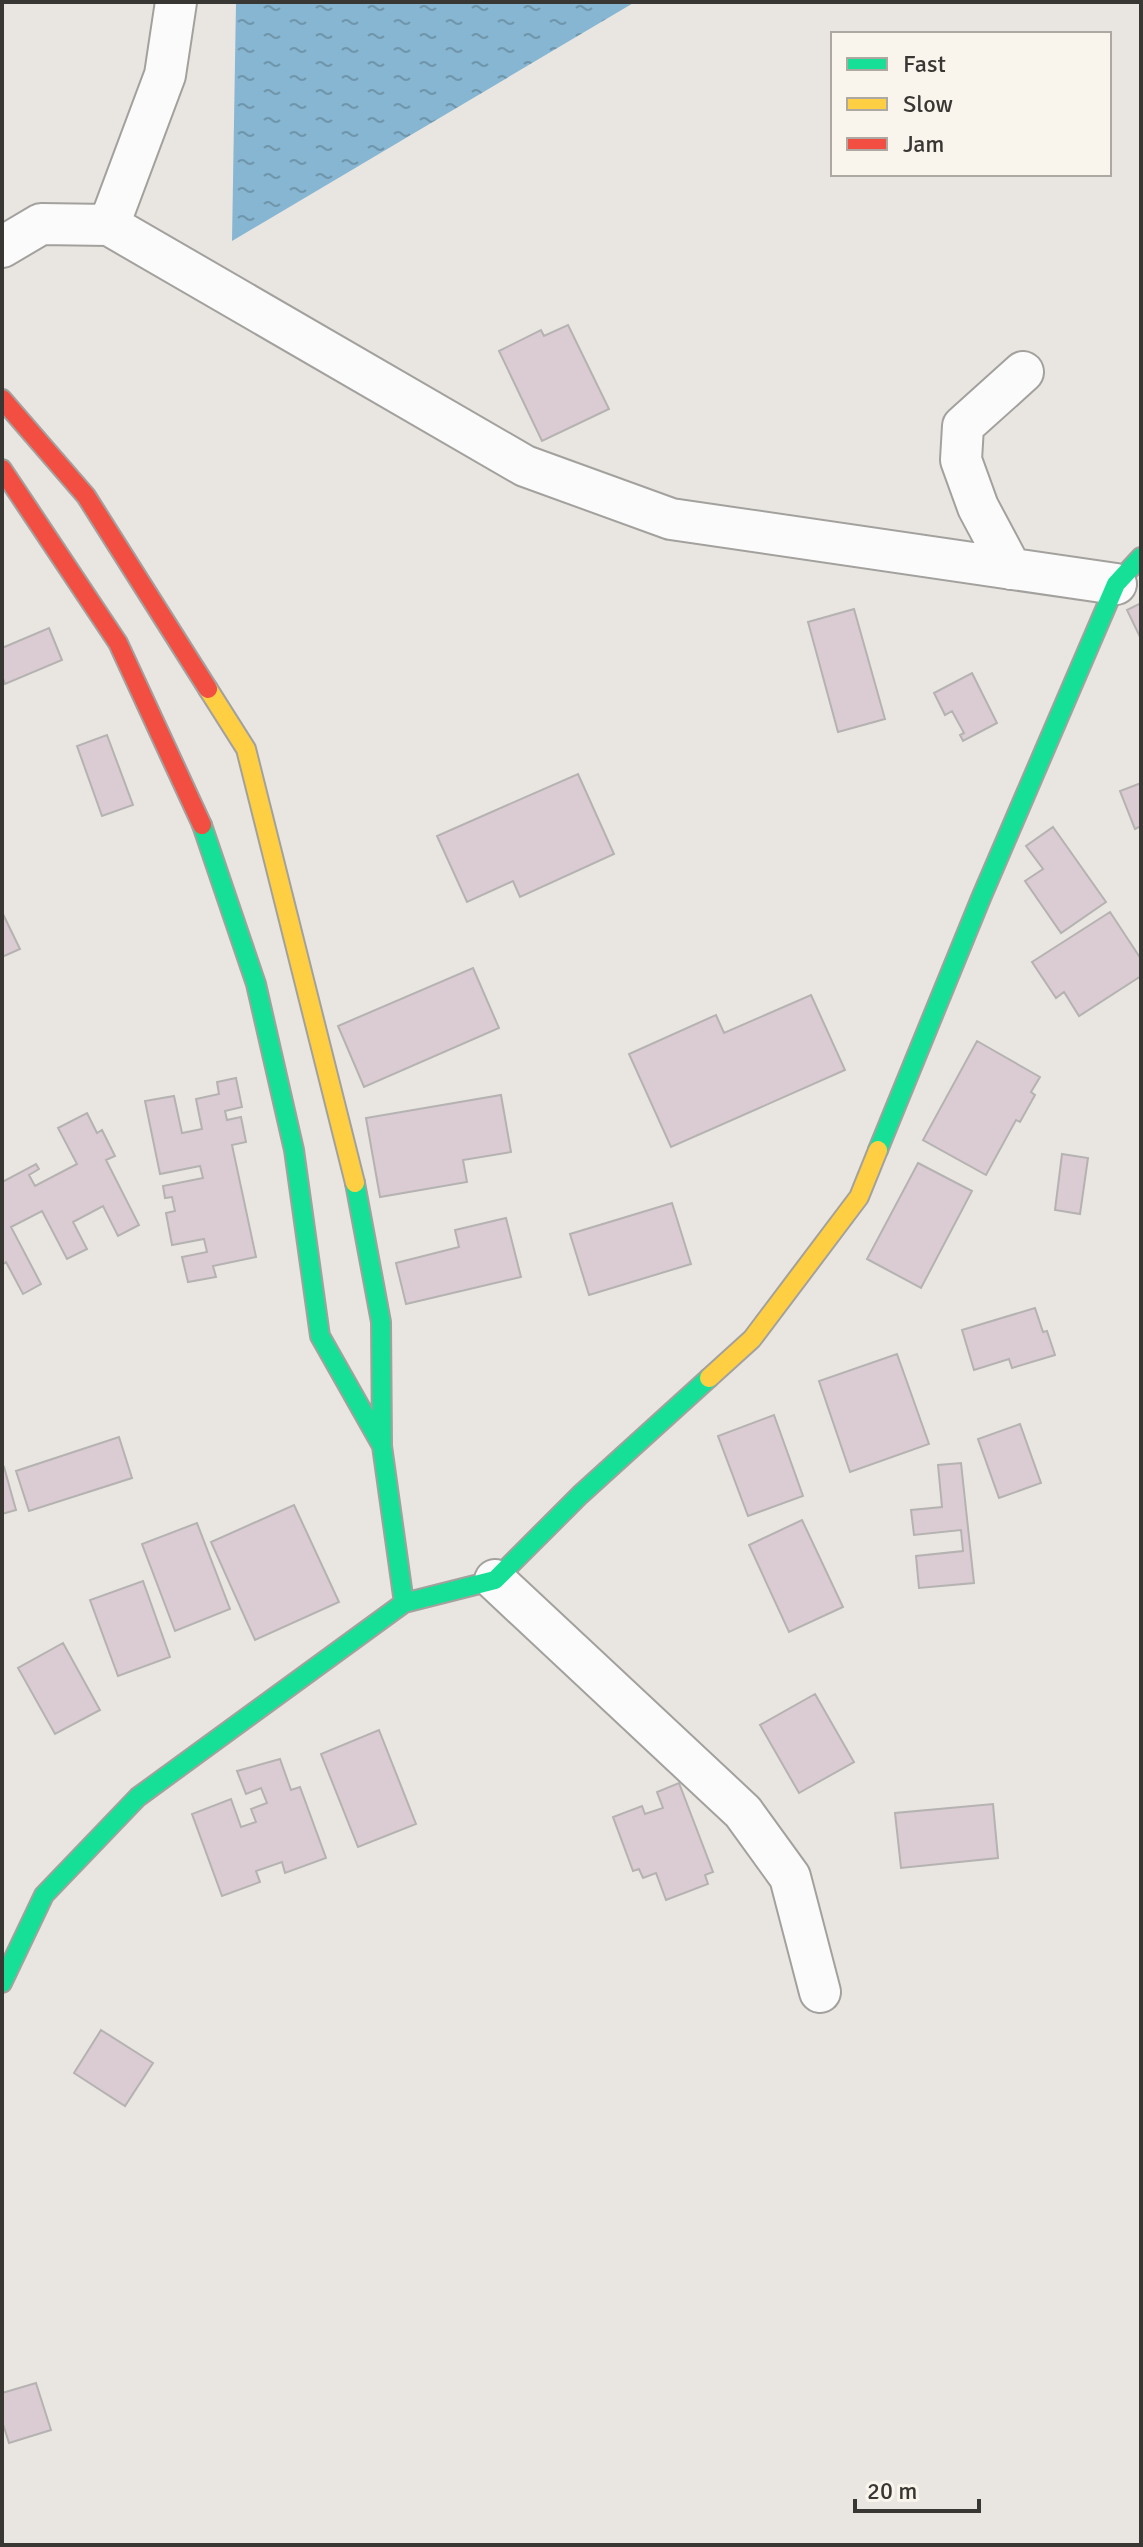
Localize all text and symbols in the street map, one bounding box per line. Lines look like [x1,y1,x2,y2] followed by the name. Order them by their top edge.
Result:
[831,32,1111,176] legend
[903,49,946,79] text: Fast
[903,89,953,119] text: Slow
[903,129,944,159] text: Jam
[855,2463,979,2513] scale bar
[867,2476,917,2506] text: 20 m

